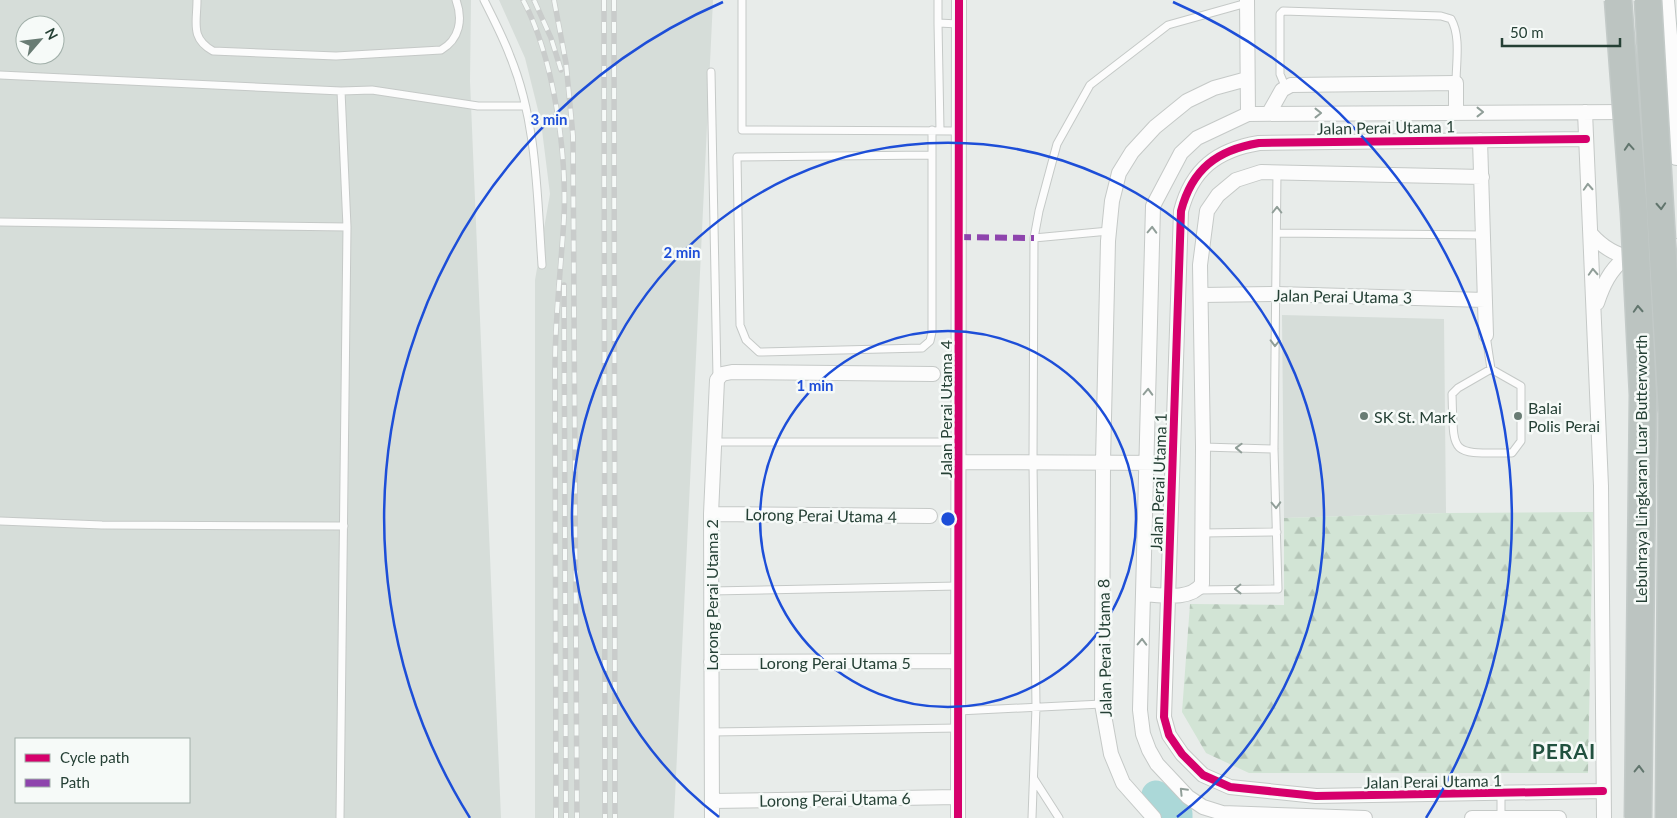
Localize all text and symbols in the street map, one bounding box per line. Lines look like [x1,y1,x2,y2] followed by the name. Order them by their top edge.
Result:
[15,15,65,65] north arrow
[1502,15,1620,47] scale bar
[1510,23,1544,41] text: 50 m
[42,25,62,42] text: N
[1476,107,1484,117] one-way arrow
[1314,108,1322,118] one-way arrow
[530,110,568,128] text: 3 min
[1317,116,1455,138] street label: Jalan Perai Utama 1
[1624,143,1635,151] one-way arrow
[1583,182,1594,190] one-way arrow
[1655,202,1666,210] one-way arrow
[1272,206,1282,214] one-way arrow
[1147,226,1157,234] one-way arrow
[663,243,701,261] text: 2 min
[1587,268,1598,276] one-way arrow
[1274,285,1412,307] street label: Jalan Perai Utama 3
[1633,305,1644,313] one-way arrow
[1631,334,1650,604] street label: Lebuhraya Lingkaran Luar Butterworth
[936,340,955,478] street label: Jalan Perai Utama 4
[1270,340,1280,347] one-way arrow
[796,376,834,394] text: 1 min
[1142,388,1153,396] one-way arrow
[1528,398,1600,435] place label: Balai Polis Perai
[1374,407,1457,426] place label: SK St. Mark
[1358,410,1370,422] marker: SK St. Mark
[1512,410,1524,422] marker: Balai Polis Perai
[1146,413,1170,551] street label: Jalan Perai Utama 1
[1234,443,1242,453] one-way arrow
[1271,502,1281,509] one-way arrow
[745,504,897,526] street label: Lorong Perai Utama 4
[939,510,957,528] centre of rings
[702,519,721,671] street label: Lorong Perai Utama 2
[1093,579,1115,717] street label: Jalan Perai Utama 8
[1234,584,1242,594] one-way arrow
[1136,638,1147,646] one-way arrow
[759,653,911,672] street label: Lorong Perai Utama 5
[15,738,190,803] legend
[1532,738,1596,763] district label: PERAI
[60,748,129,766] text: Cycle path
[1633,765,1644,773] one-way arrow
[1364,770,1502,792] street label: Jalan Perai Utama 1
[60,773,90,791] text: Path
[759,788,911,810] street label: Lorong Perai Utama 6
[1180,788,1189,797] one-way arrow

